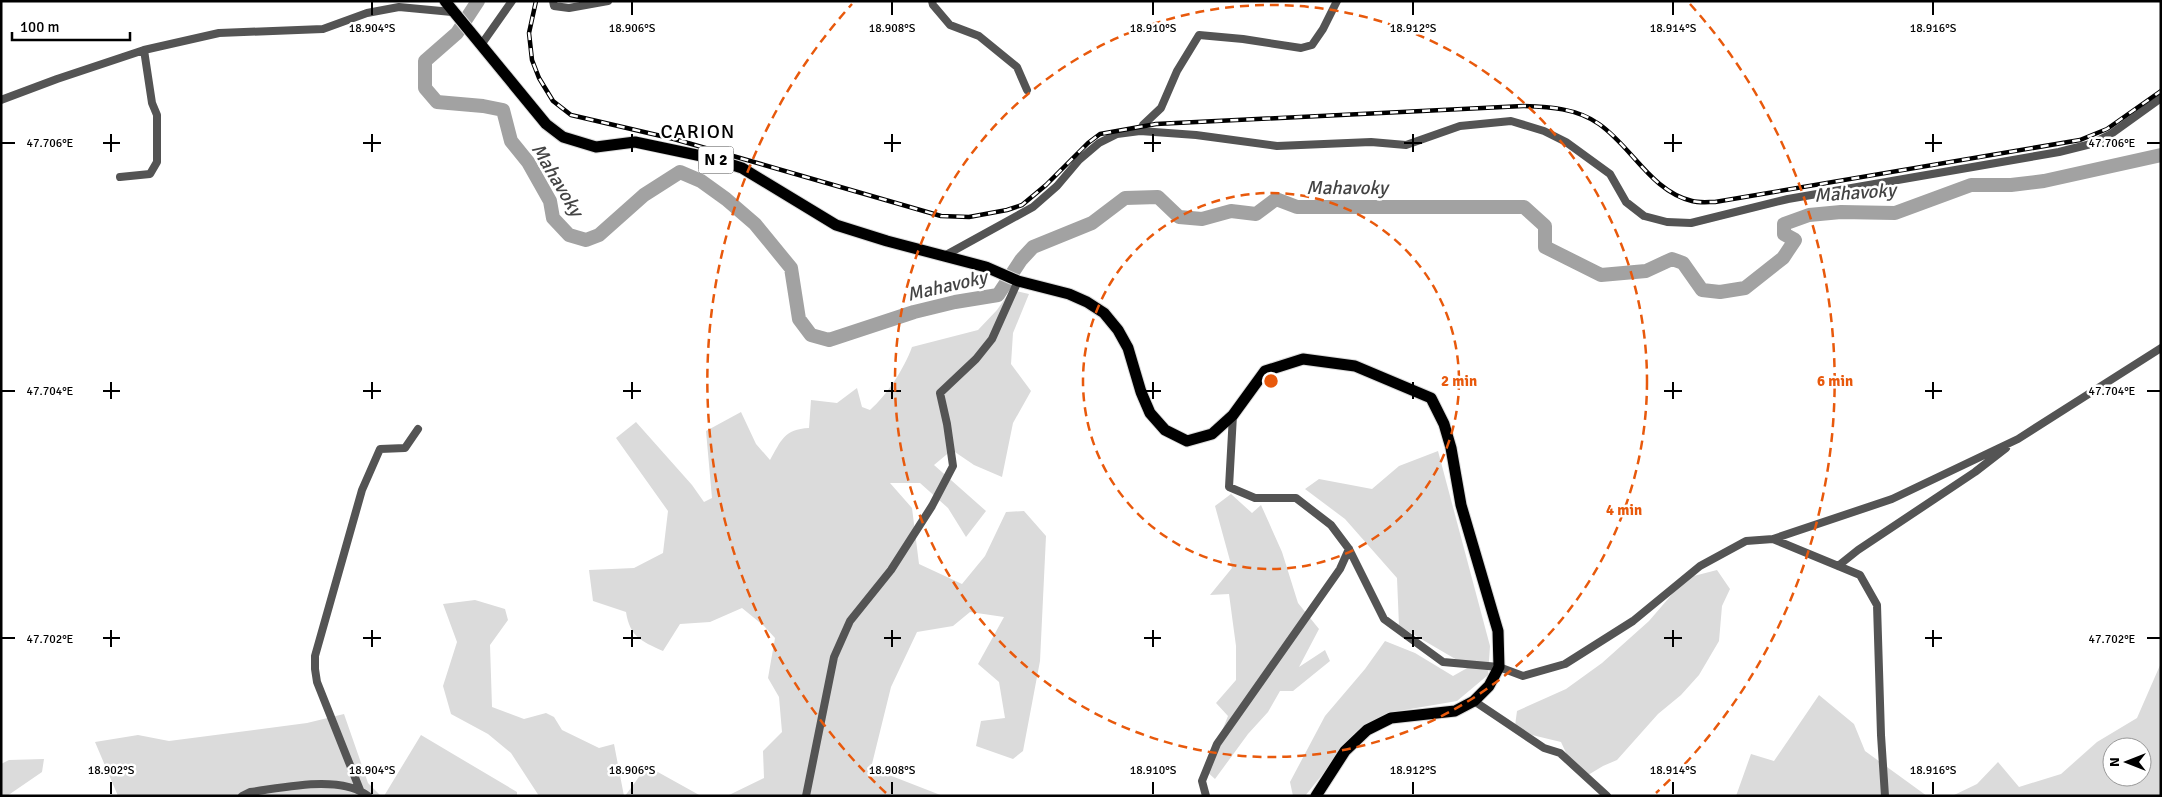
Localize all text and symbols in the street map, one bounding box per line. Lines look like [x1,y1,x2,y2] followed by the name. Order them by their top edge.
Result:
[12,10,130,42] scale bar
[20,18,60,36] text: 100 m
[349,21,396,36] text: 18.904°S
[609,21,656,36] text: 18.906°S
[869,21,916,36] text: 18.908°S
[1130,21,1177,36] text: 18.910°S
[1390,21,1437,36] text: 18.912°S
[1650,21,1697,36] text: 18.914°S
[1910,21,1957,36] text: 18.916°S
[661,119,735,144] district label: CARION
[27,136,74,151] text: 47.706°E
[2089,136,2136,151] text: 47.706°E
[526,139,589,223] water label: Mahavoky
[698,146,734,174] road number: N 2
[1306,176,1390,200] water label: Mahavoky
[1814,178,1899,208] water label: Mahavoky
[905,265,991,307] water label: Mahavoky
[1262,372,1280,390] centre of rings
[1441,372,1477,390] text: 2 min
[1817,372,1853,390] text: 6 min
[27,384,74,399] text: 47.704°E
[2089,384,2136,399] text: 47.704°E
[1606,501,1642,519] text: 4 min
[27,632,74,647] text: 47.702°E
[2089,632,2136,647] text: 47.702°E
[2102,737,2152,787] north arrow
[2106,757,2123,767] text: N
[88,763,135,778] text: 18.902°S
[349,763,396,778] text: 18.904°S
[609,763,656,778] text: 18.906°S
[869,763,916,778] text: 18.908°S
[1130,763,1177,778] text: 18.910°S
[1390,763,1437,778] text: 18.912°S
[1650,763,1697,778] text: 18.914°S
[1910,763,1957,778] text: 18.916°S

